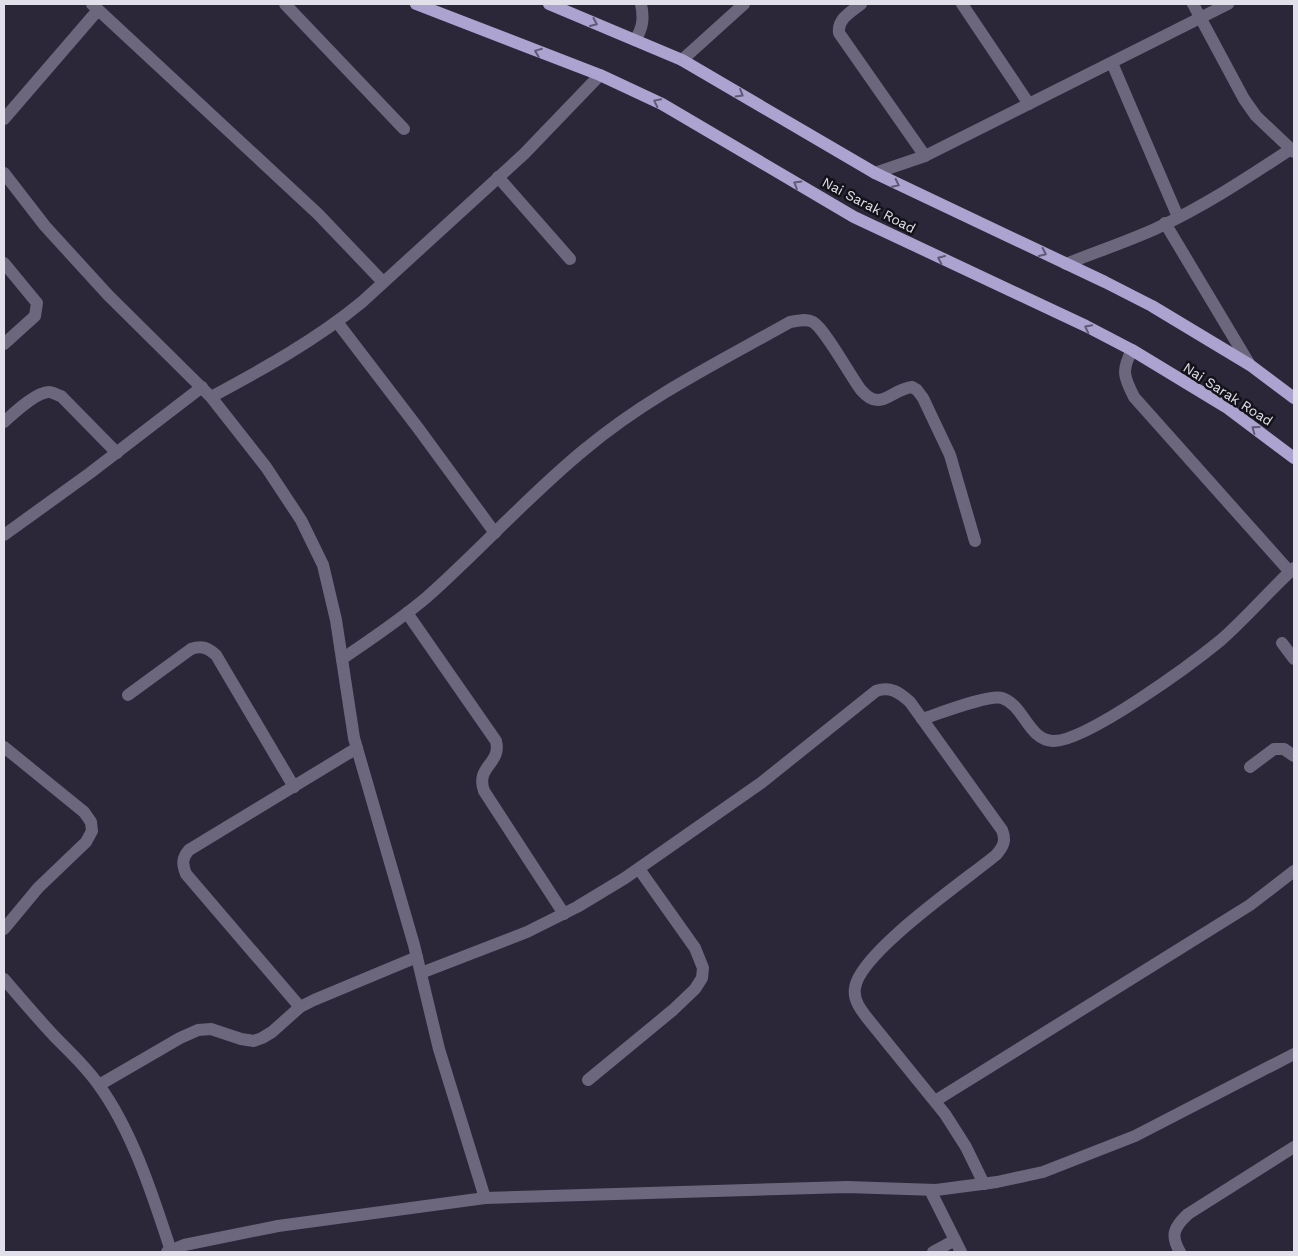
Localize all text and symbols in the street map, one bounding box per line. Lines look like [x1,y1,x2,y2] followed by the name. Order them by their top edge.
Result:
[589,16,598,27] one-way arrow
[535,48,543,58] one-way arrow
[735,87,744,97] one-way arrow
[653,98,662,108] one-way arrow
[820,174,918,236] street label: Nai Sarak Road
[891,177,900,188] one-way arrow
[794,180,803,190] one-way arrow
[1038,247,1047,258] one-way arrow
[937,255,946,265] one-way arrow
[1085,324,1094,334] one-way arrow
[1180,359,1276,429] street label: Nai Sarak Road
[1252,426,1261,434] one-way arrow

